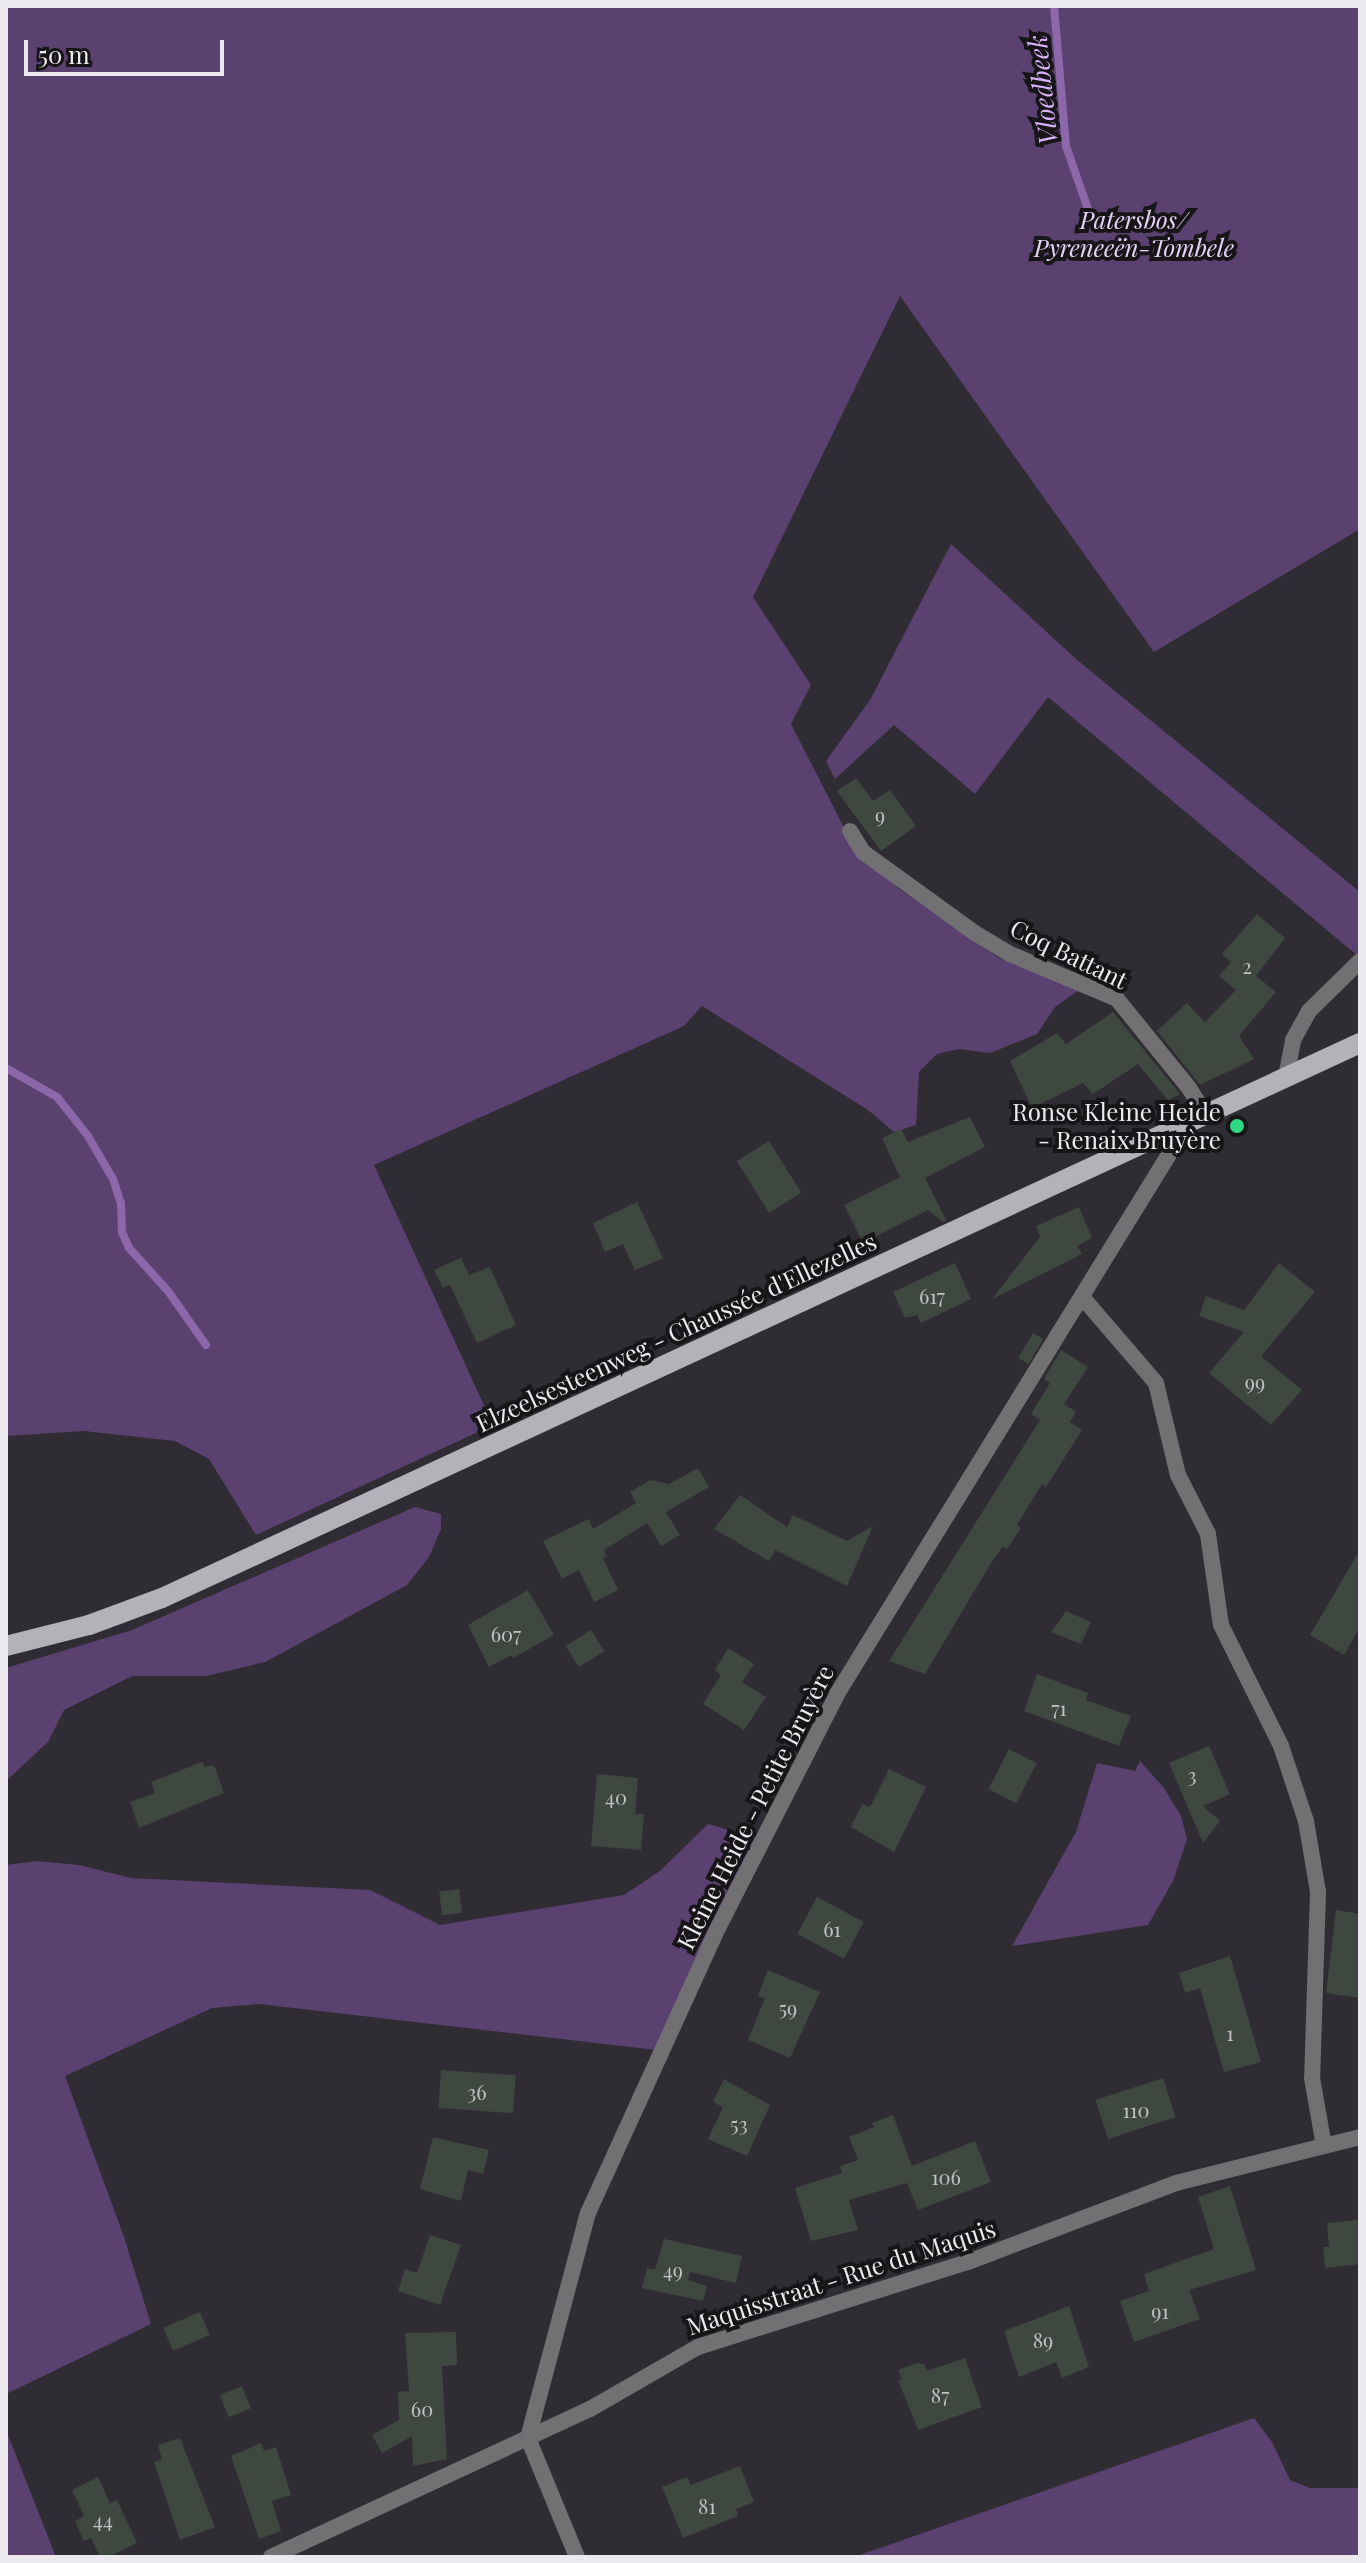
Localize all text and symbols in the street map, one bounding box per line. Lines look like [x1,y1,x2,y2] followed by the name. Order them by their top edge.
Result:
[28,24,228,74] scale bar
[1021,33,1063,147] water label: Vloedbeek
[38,38,90,70] text: 50 m
[1034,206,1234,262] park label: Patersbos/ Pyreneeën-Tombele
[875,802,885,826] house number: 9
[1006,913,1132,995] street label: Coq Battant
[1242,953,1252,977] house number: 2
[1012,1098,1221,1154] place label: Ronse Kleine Heide - Renaix Bruyère
[1228,1117,1246,1135] marker: Ronse Kleine Heide - Renaix Bruyère
[471,1226,881,1438] street label: Elzeelsesteenweg - Chaussée d'Ellezelles
[919,1283,945,1307] house number: 617
[1245,1369,1265,1393] house number: 99
[491,1621,521,1645] house number: 607
[671,1660,839,1954] street label: Kleine Heide - Petite Bruyère
[1051,1695,1067,1719] house number: 71
[1187,1762,1197,1786] house number: 3
[605,1784,627,1808] house number: 40
[823,1916,841,1940] house number: 61
[779,1995,797,2019] house number: 59
[1226,2020,1234,2044] house number: 1
[467,2079,487,2103] house number: 36
[1123,2097,1149,2121] house number: 110
[730,2111,748,2135] house number: 53
[931,2164,961,2188] house number: 106
[683,2213,999,2341] street label: Maquisstraat - Rue du Maquis
[663,2257,683,2281] house number: 49
[1151,2298,1169,2322] house number: 91
[1033,2327,1053,2351] house number: 89
[931,2382,949,2406] house number: 87
[411,2396,433,2420] house number: 60
[698,2493,716,2517] house number: 81
[93,2507,113,2531] house number: 44

